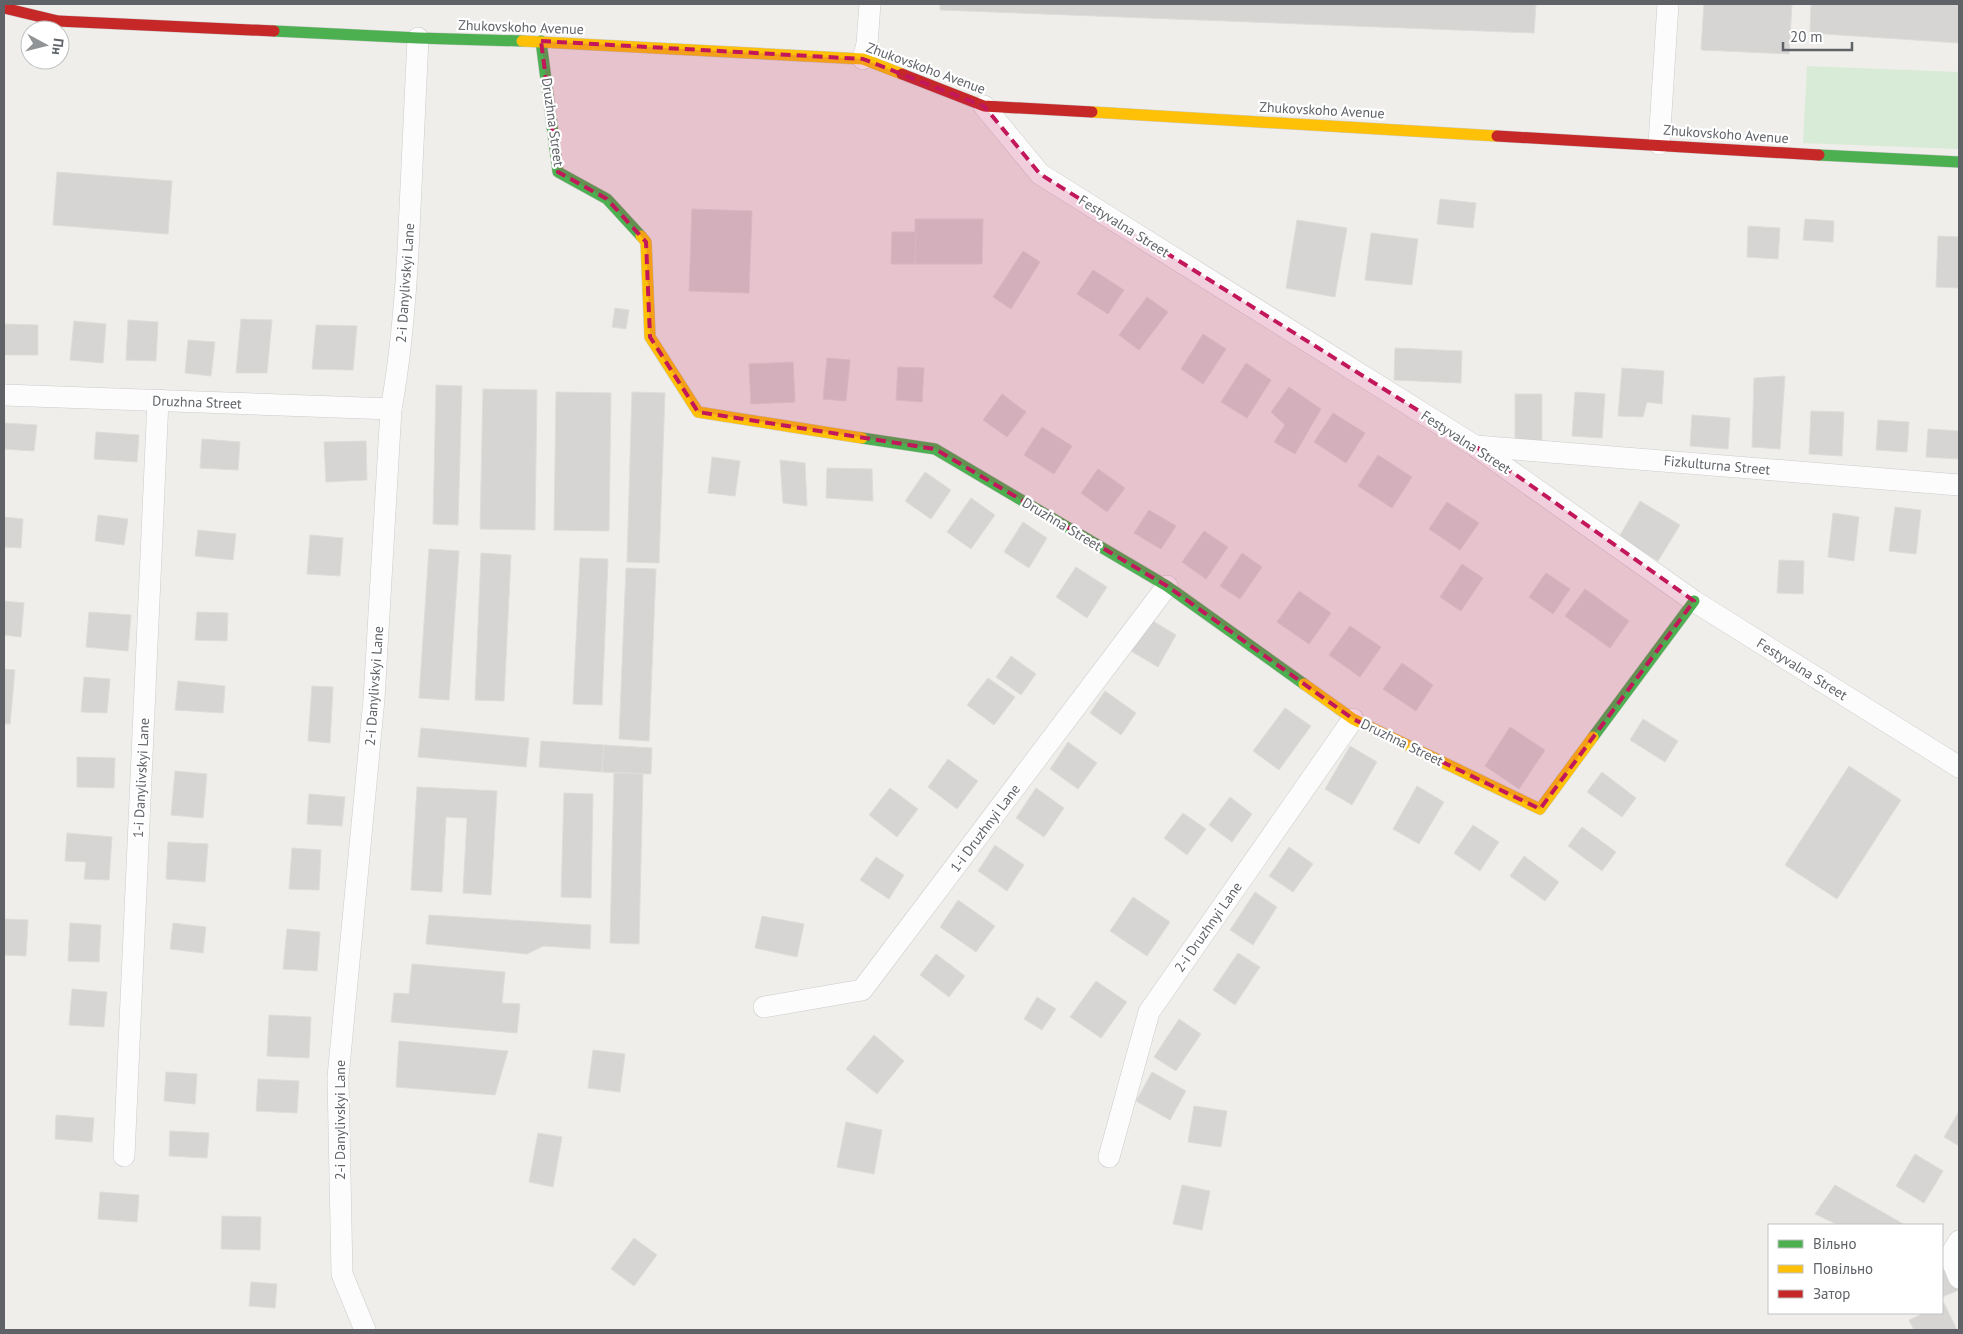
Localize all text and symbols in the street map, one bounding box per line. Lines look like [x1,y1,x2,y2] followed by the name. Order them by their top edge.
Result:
[458,16,584,38] street label: Zhukovskoho Avenue
[20,20,70,70] north arrow
[1783,20,1852,52] scale bar
[1790,27,1823,46] text: 20 m
[48,37,68,56] text: Пн
[864,38,988,98] street label: Zhukovskoho Avenue
[538,76,568,168] street label: Druzhna Street
[1259,98,1385,122] street label: Zhukovskoho Avenue
[1663,121,1789,147] street label: Zhukovskoho Avenue
[1075,191,1173,261] street label: Festyvalna Street
[392,222,418,344] street label: 2-i Danylivskyi Lane
[152,391,242,413] street label: Druzhna Street
[1418,406,1515,478] street label: Festyvalna Street
[1663,451,1771,479] street label: Fizkulturna Street
[1019,493,1105,555] street label: Druzhna Street
[361,625,387,747] street label: 2-i Danylivskyi Lane
[1753,634,1851,704] street label: Festyvalna Street
[1358,714,1446,770] street label: Druzhna Street
[129,718,153,838] street label: 1-i Danylivskyi Lane
[946,780,1024,876] street label: 1-i Druzhnyi Lane
[1170,878,1246,976] street label: 2-i Druzhnyi Lane
[331,1060,349,1180] street label: 2-i Danylivskyi Lane
[1768,1224,1943,1314] legend
[1813,1234,1856,1253] text: Вільно
[1813,1259,1873,1278] text: Повільно
[1813,1284,1850,1303] text: Затор

